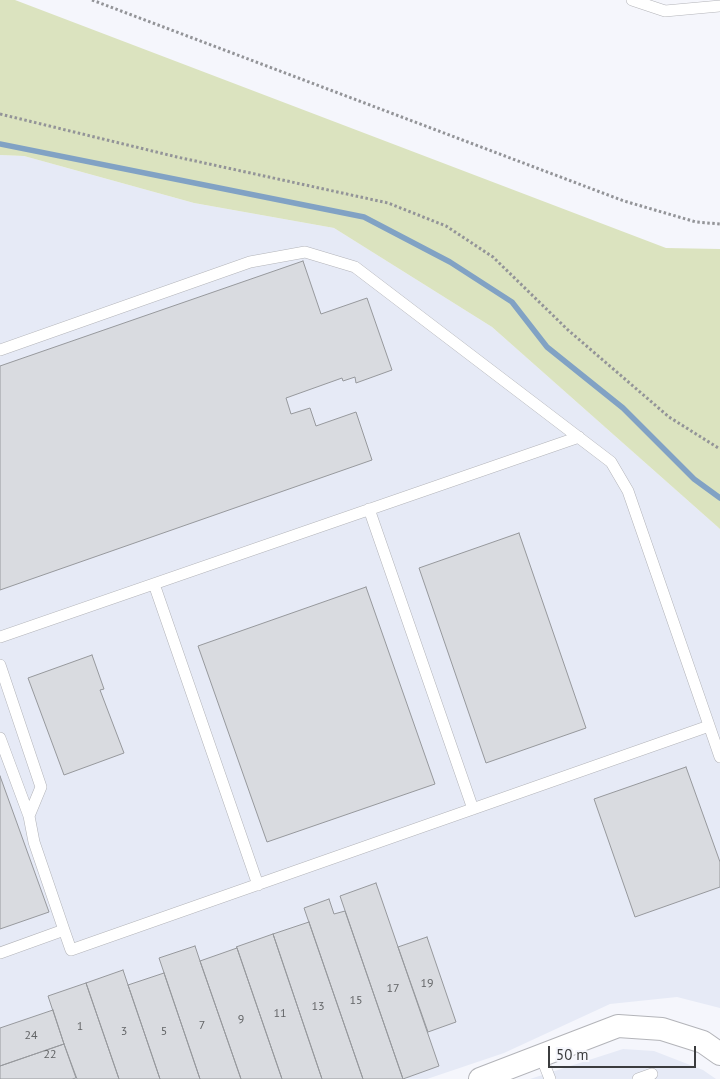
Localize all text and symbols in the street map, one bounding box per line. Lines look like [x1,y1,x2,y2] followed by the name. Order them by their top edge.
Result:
[420,977,434,991] house number: 19
[386,982,400,996] house number: 17
[349,994,363,1008] house number: 15
[311,1000,325,1014] house number: 13
[273,1007,287,1021] house number: 11
[238,1013,244,1027] house number: 9
[199,1019,205,1033] house number: 7
[77,1020,83,1034] house number: 1
[121,1025,127,1039] house number: 3
[161,1025,167,1039] house number: 5
[24,1029,38,1043] house number: 24
[550,1036,698,1068] scale bar
[556,1045,589,1064] text: 50 m
[43,1048,57,1062] house number: 22

